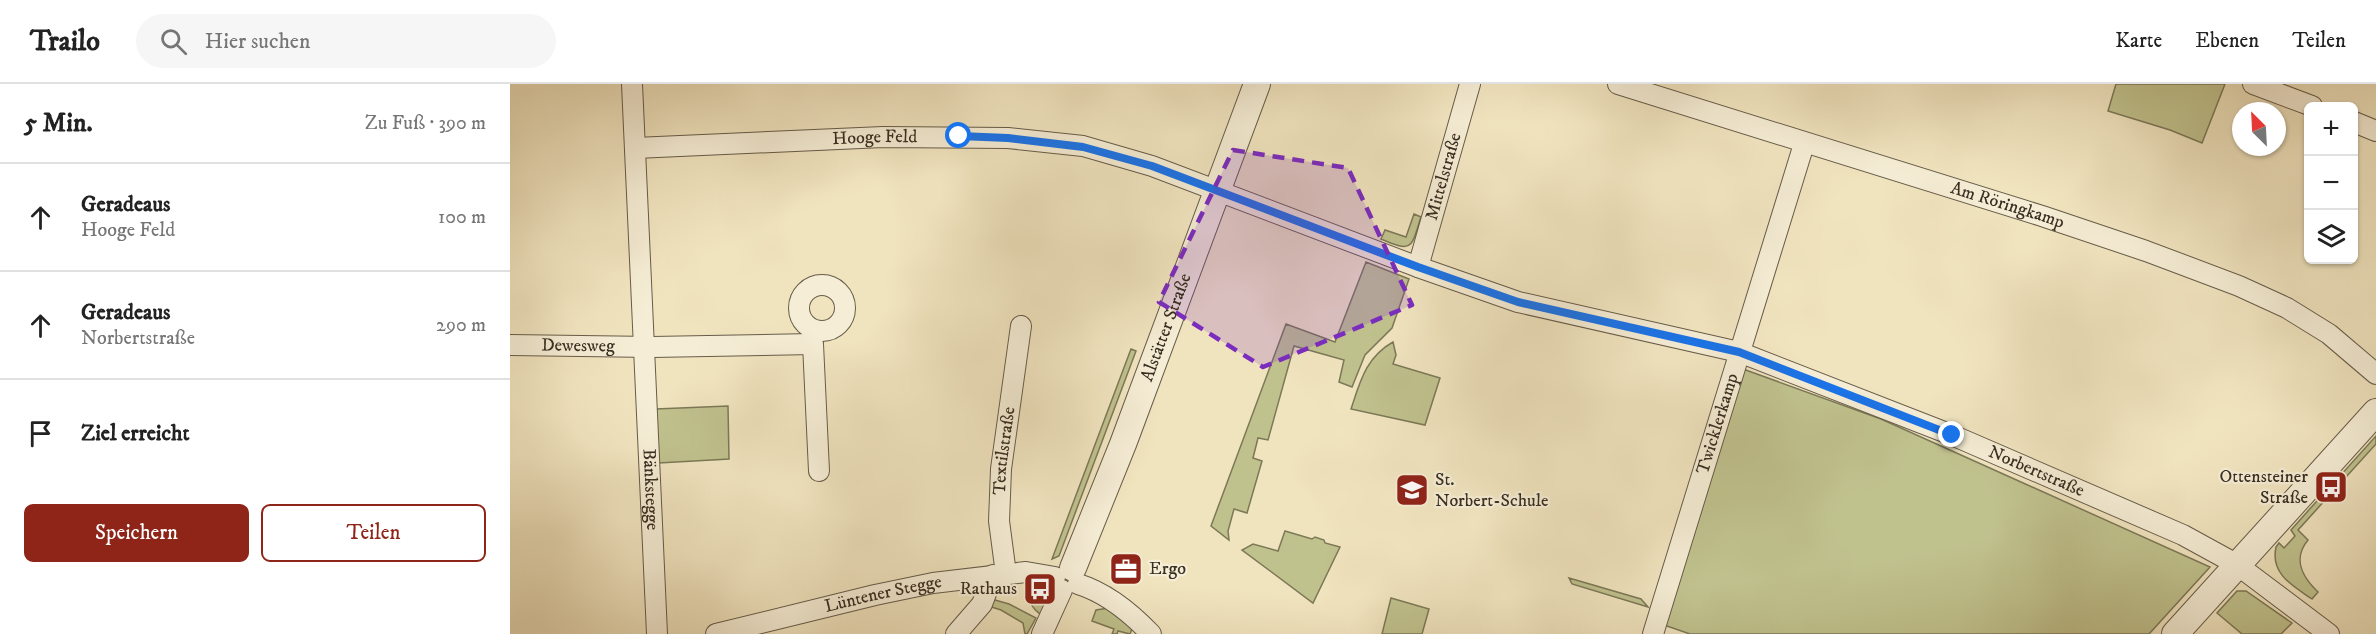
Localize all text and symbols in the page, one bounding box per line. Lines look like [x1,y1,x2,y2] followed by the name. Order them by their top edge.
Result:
[136,14,556,68] search box
[30,24,100,59] text: Trailo
[157,25,190,58] icon: search
[205,28,310,55] text: Hier suchen
[2115,28,2162,54] text: Karte
[2195,28,2259,54] text: Ebenen
[2292,28,2346,54] text: Teilen
[2232,102,2286,156] north arrow
[2304,102,2358,264] map controls
[2304,102,2358,156] button: +
[24,107,93,140] text: 5 Min.
[365,111,486,136] text: Zu Fuß · 390 m
[945,122,971,148] route start
[832,126,917,150] street label: Hooge Feld
[1421,130,1467,223] street label: Mittelstraße
[2304,156,2358,210] button: −
[1948,177,2067,234] street label: Am Röringkamp
[81,191,170,218] text: Geradeaus
[24,201,57,234] icon: ahead
[438,205,486,230] text: 100 m
[2304,210,2358,264] button: layers
[81,218,175,243] text: Hooge Feld
[1136,270,1197,385] street label: Alstätter Straße
[81,299,170,326] text: Geradeaus
[24,309,57,342] icon: ahead
[436,313,486,338] text: 290 m
[81,326,195,351] text: Norbertstraße
[541,334,615,357] street label: Dewesweg
[1692,371,1744,477] street label: Twicklerkamp
[989,405,1021,495] street label: Textilstraße
[24,417,57,450] icon: arrive
[81,420,189,447] text: Ziel erreicht
[1938,421,1964,447] route end
[1985,441,2088,502] street label: Norbertstraße
[638,448,663,531] street label: Bänkstegge
[2219,466,2308,509] place label: Ottensteiner Straße
[1435,469,1548,512] place label: St. Norbert-Schule
[2313,469,2349,505] bus stop icon: Ottensteiner Straße
[1394,472,1430,508] school or university icon: St. Norbert-Schule
[24,504,249,562] button: Speichern
[261,504,486,562] button: Teilen
[1108,551,1144,587] office icon: Ergo
[1149,558,1186,580] place label: Ergo
[823,571,943,618] street label: Lüntener Stegge
[1022,571,1058,607] bus stop icon: Rathaus
[960,578,1017,600] place label: Rathaus

